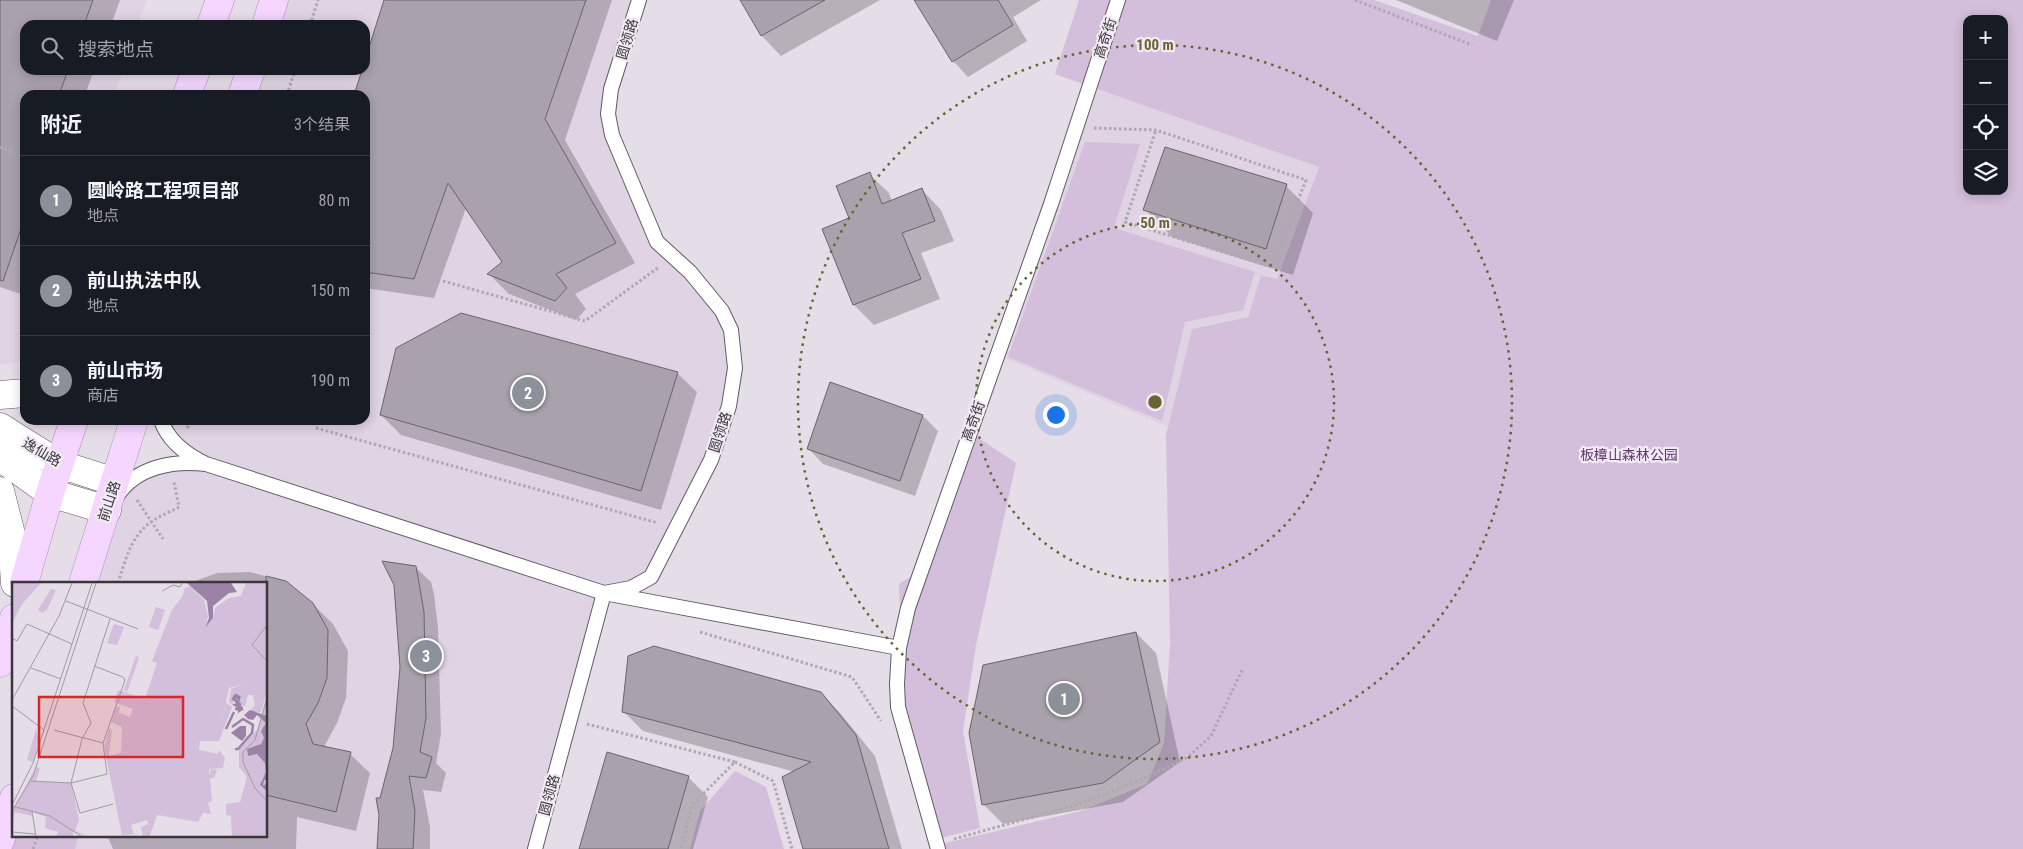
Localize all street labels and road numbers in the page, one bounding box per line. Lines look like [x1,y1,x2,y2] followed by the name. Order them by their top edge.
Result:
[1091,16,1119,60] street label: 高奇街
[613,17,641,61] street label: 圆领路
[958,399,988,443] street label: 高奇街
[706,410,734,454] street label: 圆领路
[20,435,64,469] street label: 逸仙路
[95,479,123,523] street label: 前山路
[536,773,562,817] street label: 圆领路

